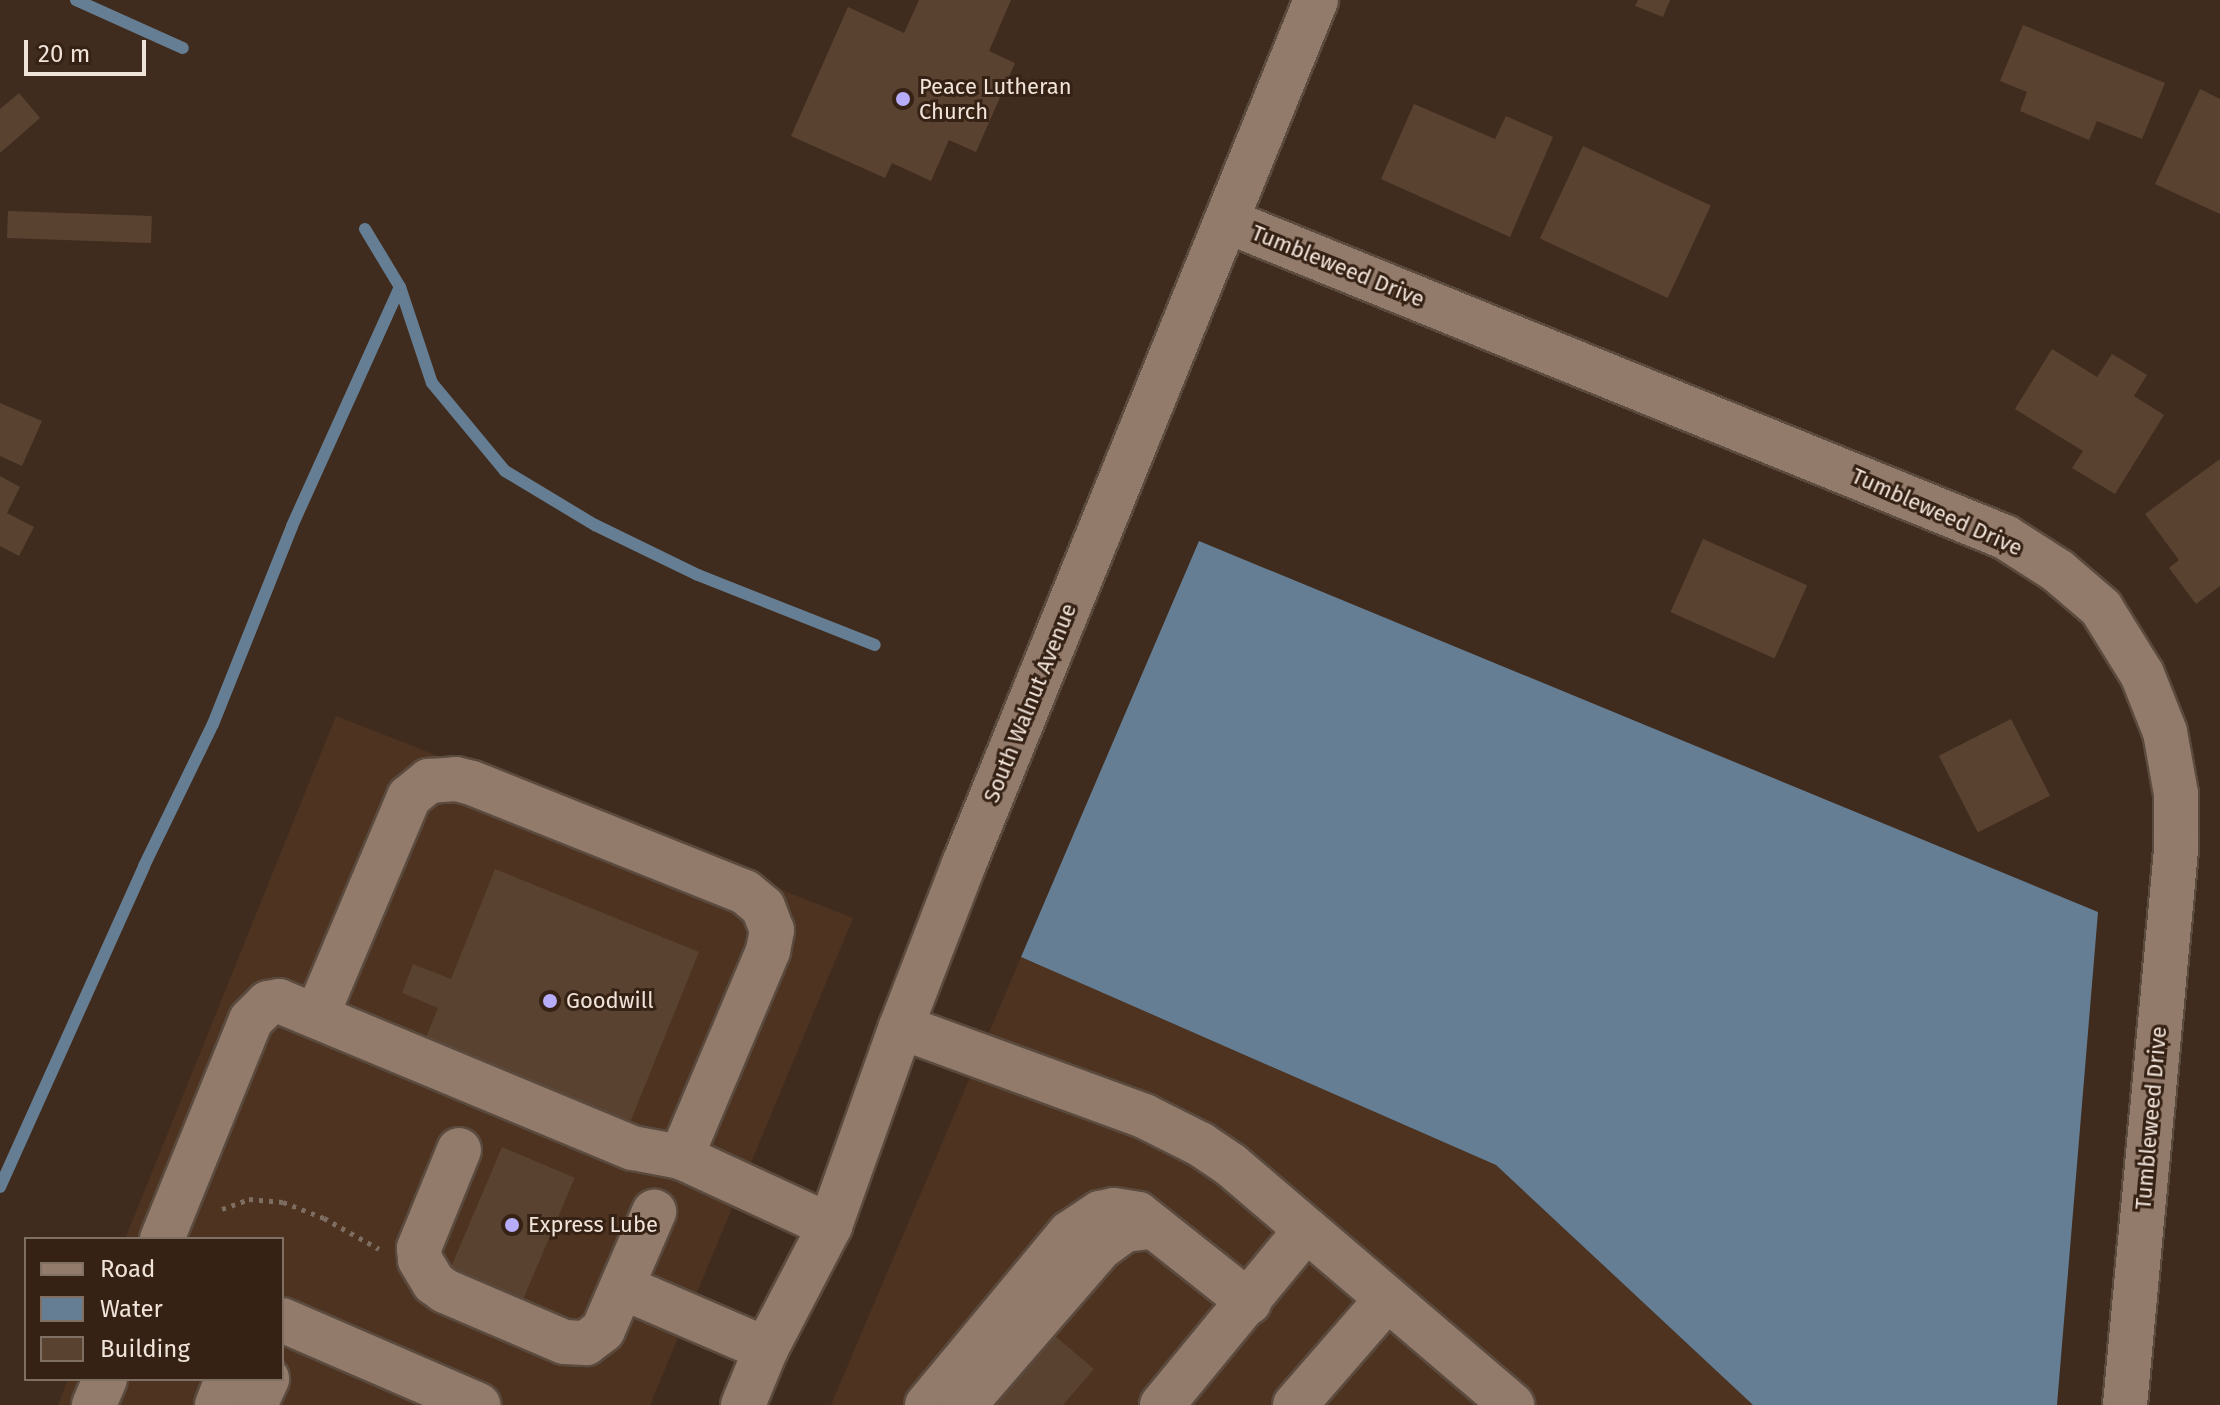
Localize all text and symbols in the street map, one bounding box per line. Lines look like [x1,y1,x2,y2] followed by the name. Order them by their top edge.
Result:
[28,24,150,74] scale bar
[38,40,90,68] text: 20 m
[919,73,1072,124] place label: Peace Lutheran Church
[894,90,912,108] marker: Peace Lutheran Church
[1248,219,1428,313] street label: Tumbleweed Drive
[1848,463,2026,561] street label: Tumbleweed Drive
[978,600,1082,806] street label: South Walnut Avenue
[566,988,654,1014] place label: Goodwill
[541,992,559,1010] marker: Goodwill
[2130,1025,2172,1211] street label: Tumbleweed Drive
[528,1212,658,1238] place label: Express Lube
[503,1216,521,1234] marker: Express Lube
[24,1237,284,1381] legend
[100,1255,155,1283] text: Road
[100,1295,163,1323] text: Water
[100,1335,190,1363] text: Building

